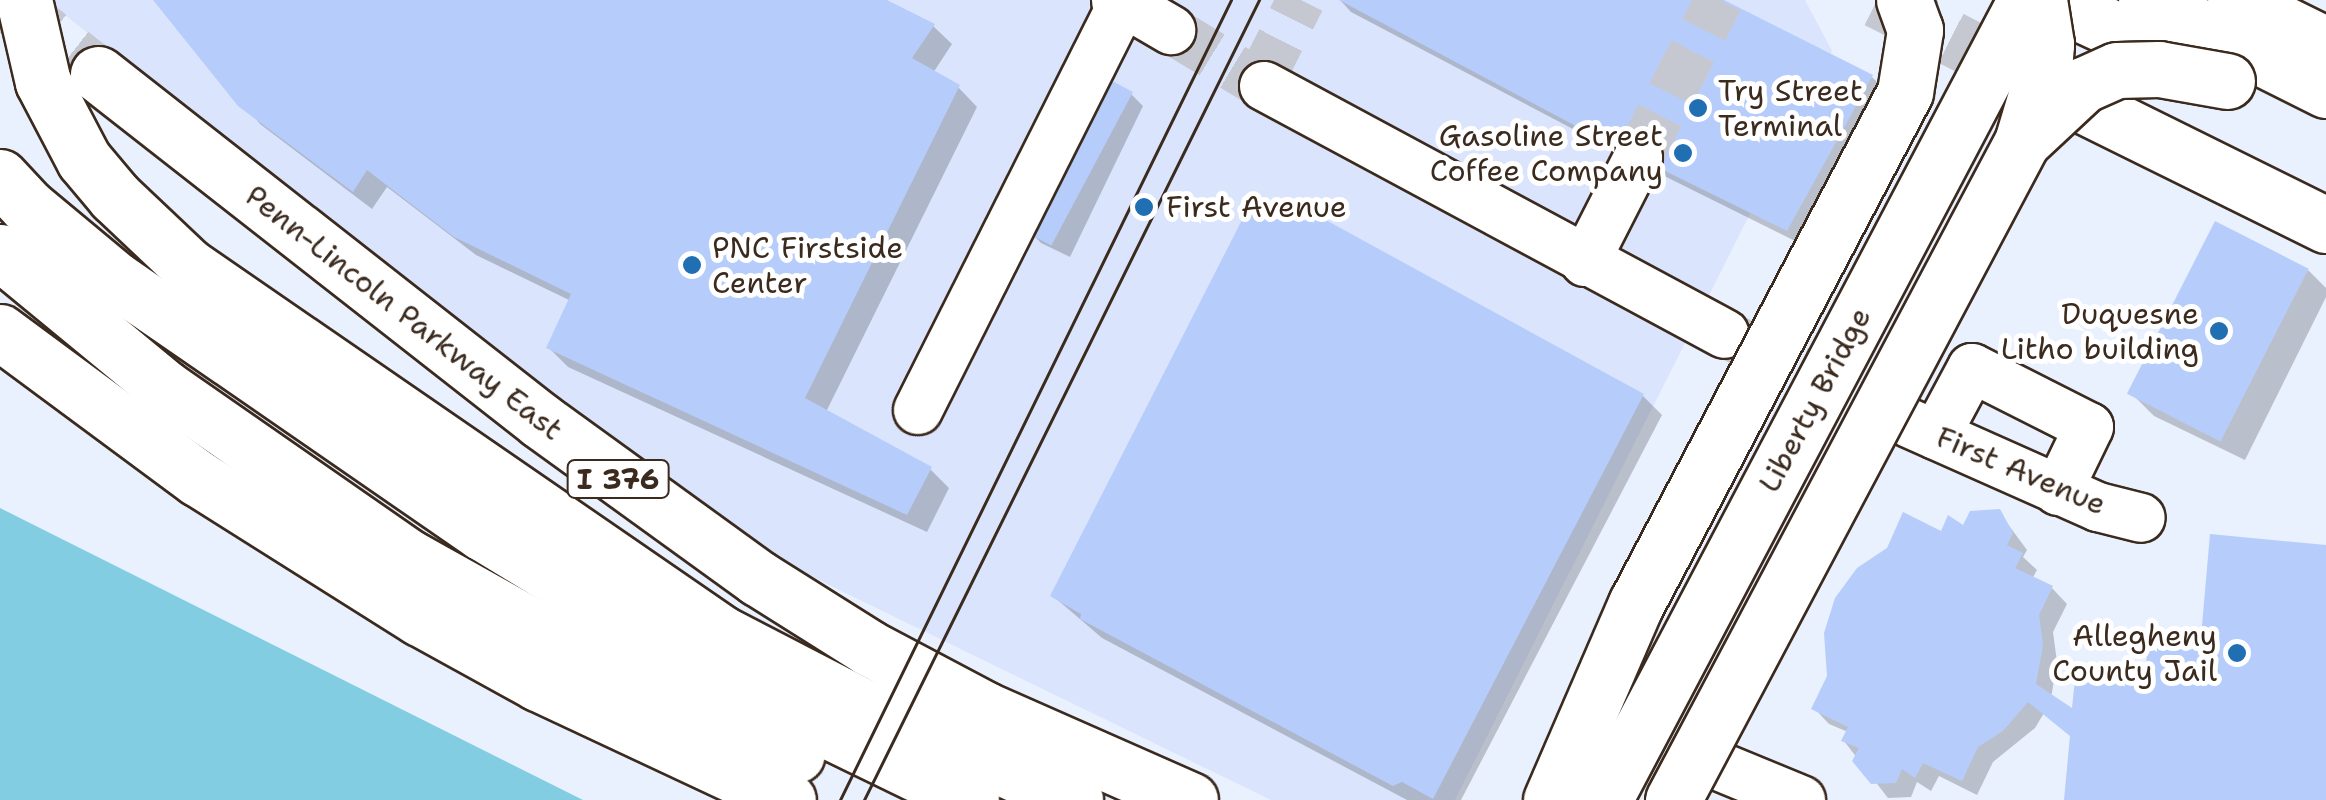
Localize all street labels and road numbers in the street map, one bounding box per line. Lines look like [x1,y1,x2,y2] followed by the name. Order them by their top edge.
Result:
[238,178,570,448] street label: Penn-Lincoln Parkway East
[1751,302,1879,498] street label: Liberty Bridge
[1931,419,2111,523] street label: First Avenue
[566,456,670,502] road number: I 376

